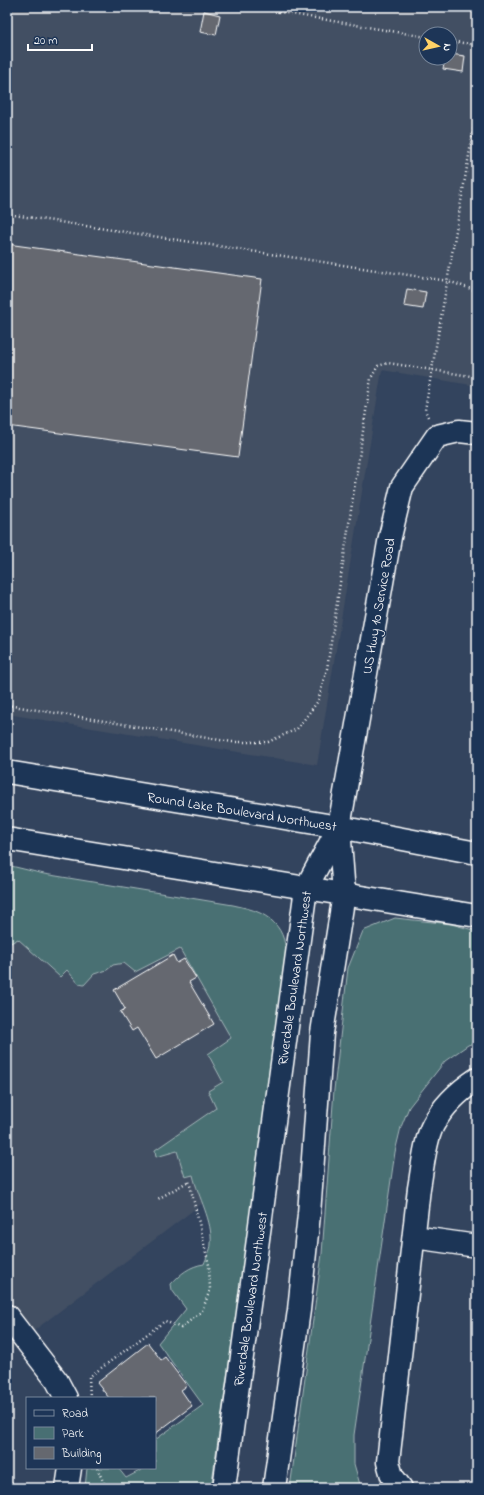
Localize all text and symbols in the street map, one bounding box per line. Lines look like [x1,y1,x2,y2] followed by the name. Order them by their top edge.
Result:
[28,26,92,52] scale bar
[418,26,458,66] north arrow
[34,32,57,50] text: 20 m
[438,42,455,52] text: N
[357,536,403,676] street label: US Hwy 10 Service Road
[146,787,338,838] street label: Round Lake Boulevard Northwest
[273,889,318,1067] street label: Riverdale Boulevard Northwest
[229,1210,274,1388] street label: Riverdale Boulevard Northwest
[26,1397,156,1469] legend
[62,1405,88,1423] text: Road
[62,1425,84,1443] text: Park
[61,1445,101,1464] text: Building

